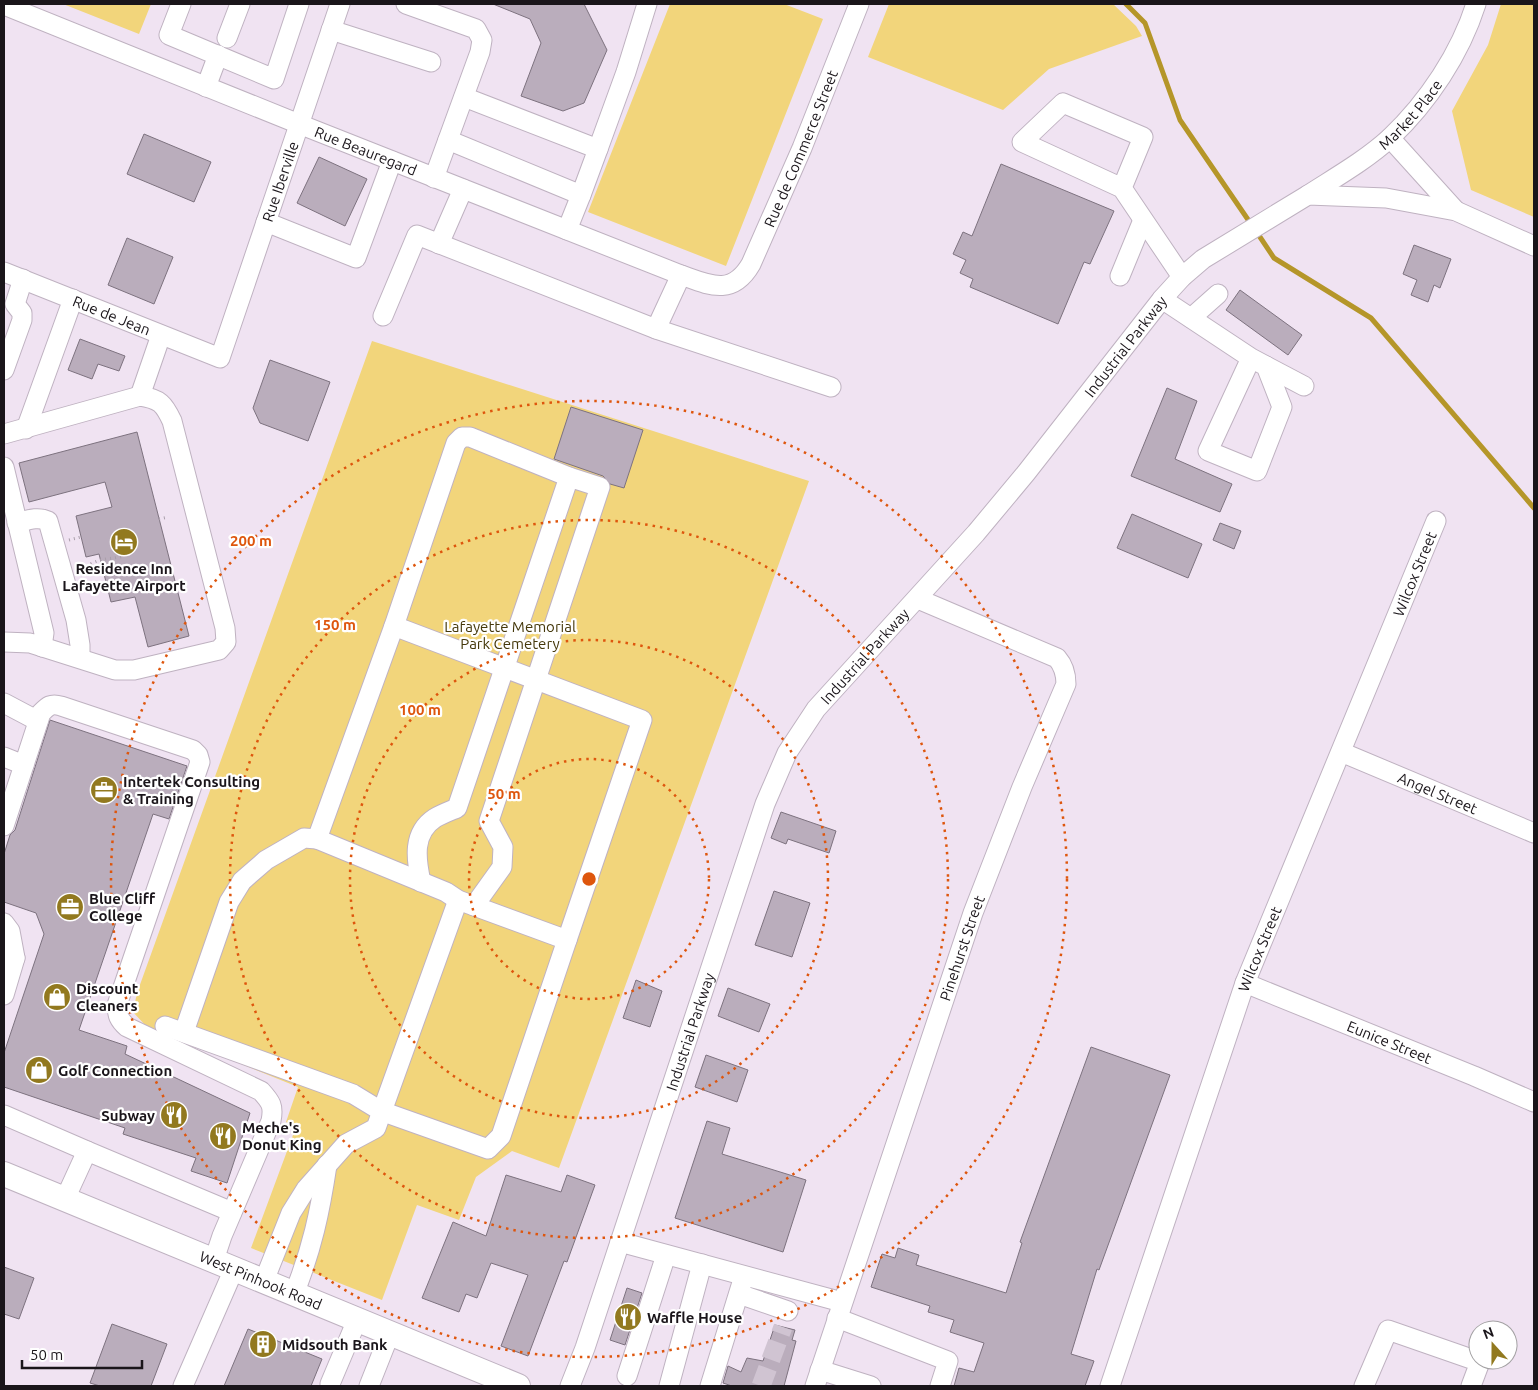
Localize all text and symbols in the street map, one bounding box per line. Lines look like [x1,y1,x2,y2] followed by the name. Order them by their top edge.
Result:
[760,67,841,229] street label: Rue de Commerce Street
[1375,76,1445,153] street label: Market Place
[312,123,419,178] street label: Rue Beauregard
[258,139,301,224] street label: Rue Iberville
[70,292,153,338] street label: Rue de Jean
[1081,292,1170,400] street label: Industrial Parkway
[109,527,139,557] hotel icon: Residence Inn Lafayette Airport
[1389,529,1439,619] street label: Wilcox Street
[230,532,272,549] text: 200 m
[62,560,186,594] place label: Residence Inn Lafayette Airport
[817,605,912,707] street label: Industrial Parkway
[314,616,356,633] text: 150 m
[444,618,576,652] park label: Lafayette Memorial Park Cemetery
[399,701,441,718] text: 100 m
[1396,768,1480,817] street label: Angel Street
[123,773,260,807] place label: Intertek Consulting & Training
[89,775,119,805] office icon: Intertek Consulting & Training
[487,785,521,802] text: 50 m
[580,870,598,888] centre of rings
[89,890,156,924] place label: Blue Cliff College
[55,892,85,922] office icon: Blue Cliff College
[936,893,988,1003] street label: Pinehurst Street
[1234,904,1284,993] street label: Wilcox Street
[662,971,717,1093] street label: Industrial Parkway
[76,980,139,1014] place label: Discount Cleaners
[42,982,72,1012] shop icon: Discount Cleaners
[1345,1017,1434,1066] street label: Eunice Street
[24,1055,54,1085] shop icon: Golf Connection
[58,1062,172,1079] place label: Golf Connection
[159,1100,189,1130] restaurant icon: Subway
[101,1107,155,1124] place label: Subway
[242,1119,321,1153] place label: Meche's Donut King
[208,1121,238,1151] restaurant icon: Meche's Donut King
[197,1247,325,1313] street label: West Pinhook Road
[613,1302,643,1332] restaurant icon: Waffle House
[647,1309,742,1326] place label: Waffle House
[1468,1320,1518,1370] north arrow
[1481,1324,1496,1342] text: N
[248,1329,278,1359] building icon: Midsouth Bank
[282,1336,388,1353] place label: Midsouth Bank
[22,1338,142,1370] scale bar
[30,1346,63,1363] text: 50 m

